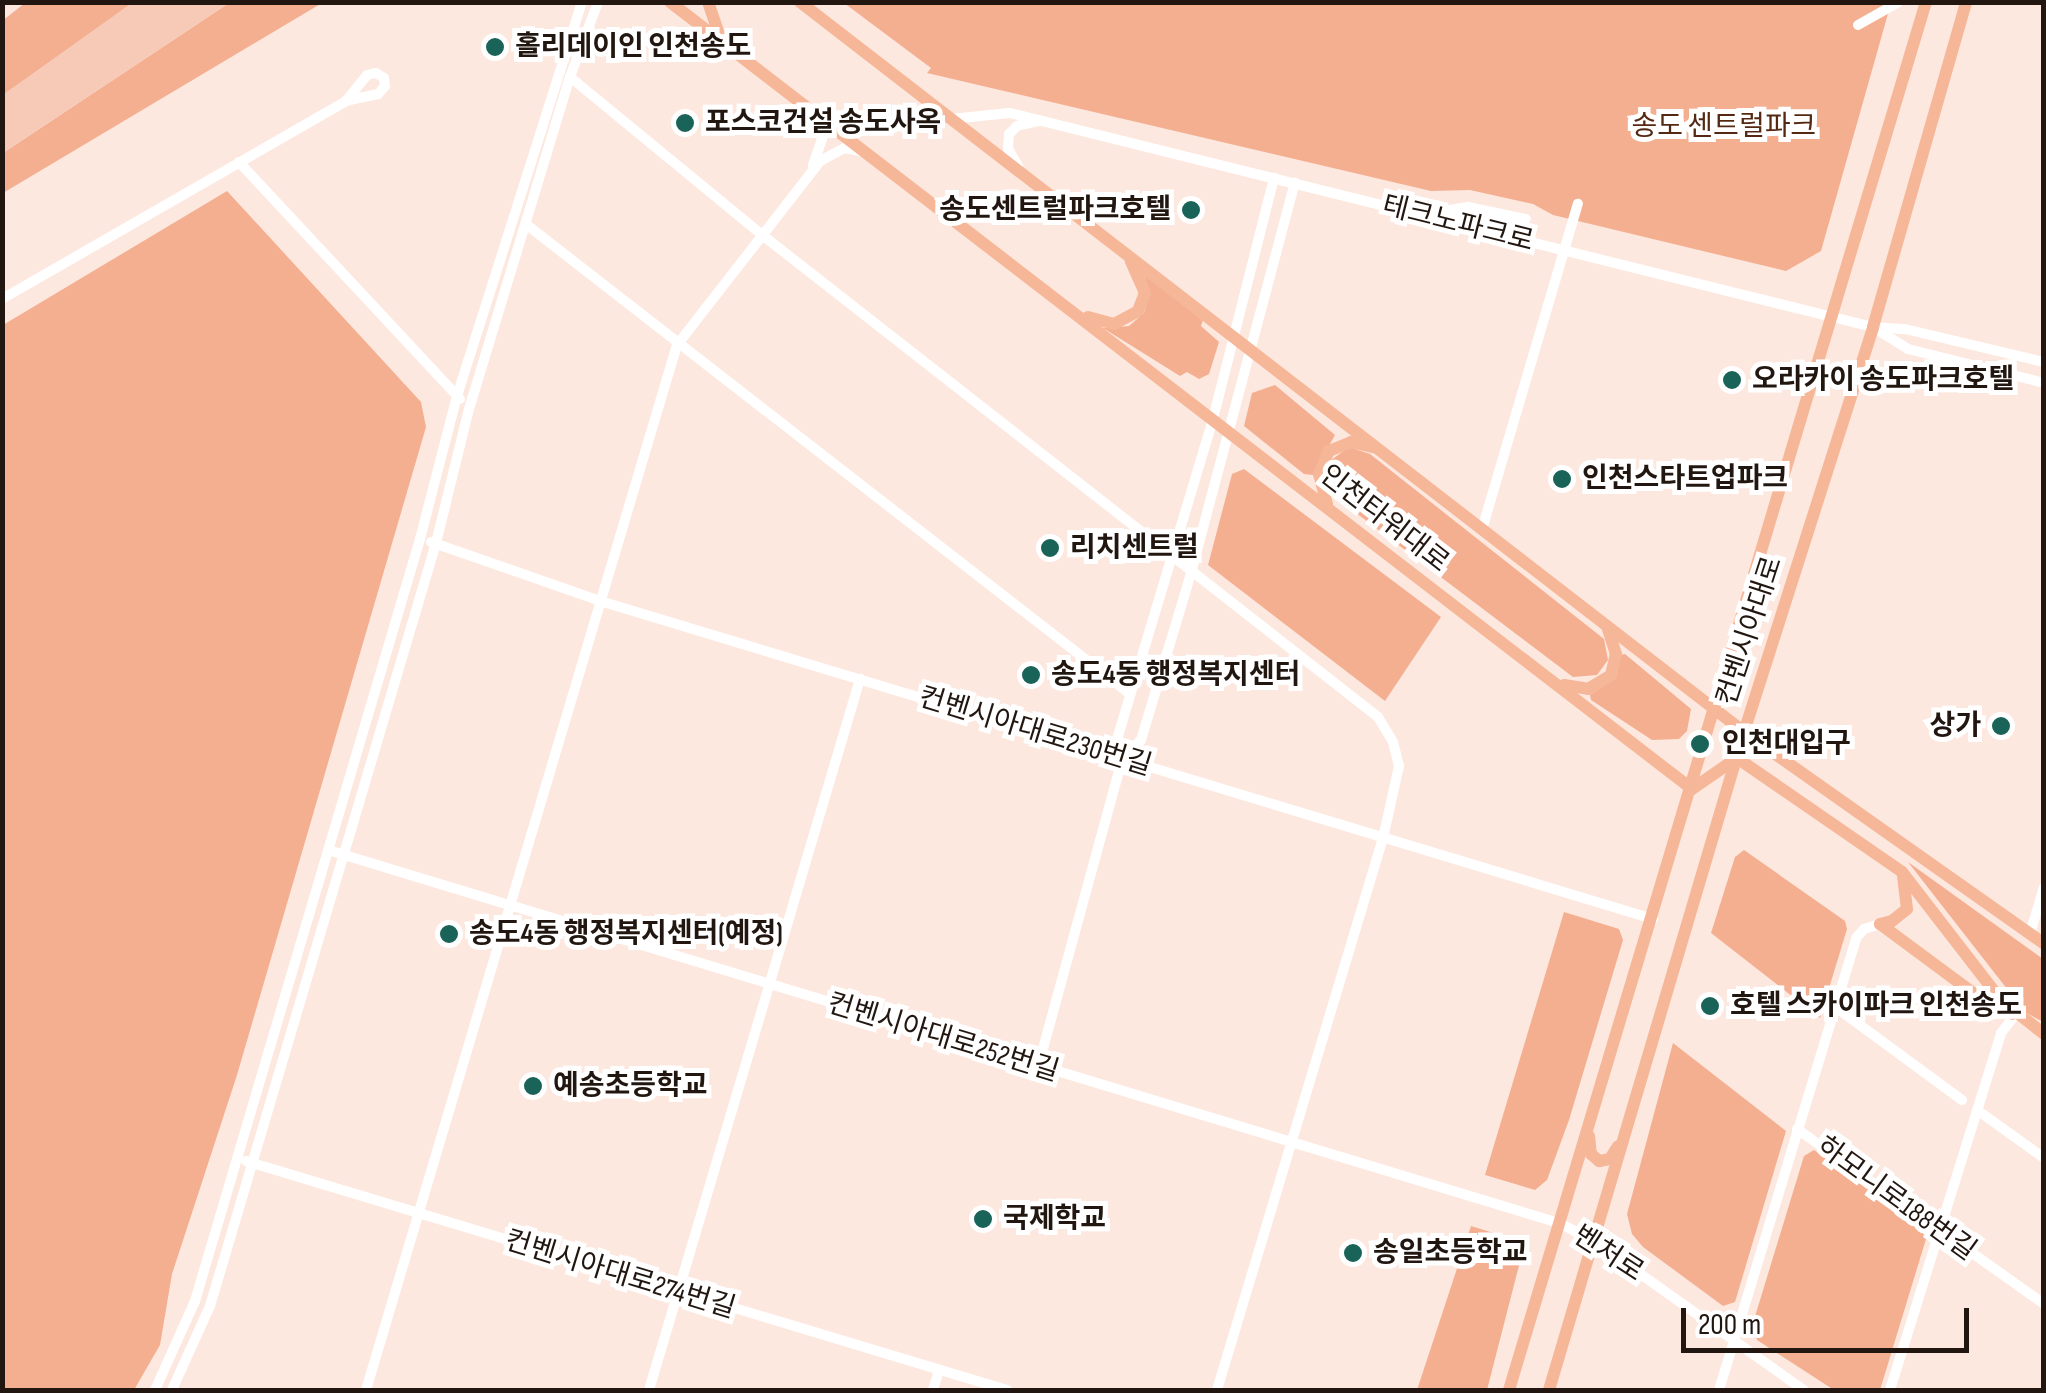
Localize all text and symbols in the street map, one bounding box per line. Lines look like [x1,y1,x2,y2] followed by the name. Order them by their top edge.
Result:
[515,30,751,64] place label: 홀리데이인 인천송도
[484,36,506,58] marker: 홀리데이인 인천송도
[705,106,941,140] place label: 포스코건설 송도사옥
[1632,110,1816,144] park label: 송도 센트럴파크
[674,112,696,134] marker: 포스코건설 송도사옥
[1379,189,1537,259] street label: 테크노파크로
[939,193,1171,227] place label: 송도센트럴파크호텔
[1180,199,1202,221] marker: 송도센트럴파크호텔
[1752,363,2014,397] place label: 오라카이 송도파크호텔
[1721,369,1743,391] marker: 오라카이 송도파크호텔
[1313,458,1455,580] street label: 인천타워대로
[1582,462,1788,496] place label: 인천스타트업파크
[1551,468,1573,490] marker: 인천스타트업파크
[1070,531,1199,565] place label: 리치센트럴
[1039,537,1061,559] marker: 리치센트럴
[1710,552,1790,710] street label: 컨벤시아대로
[1051,658,1300,692] place label: 송도4동 행정복지센터
[1020,664,1042,686] marker: 송도4동 행정복지센터
[914,681,1156,783] street label: 컨벤시아대로230번길
[1929,709,1981,743] place label: 상가
[1990,715,2012,737] marker: 상가
[1722,727,1851,761] place label: 인천대입구
[1687,731,1713,757] marker: 인천대입구
[469,917,783,951] place label: 송도4동 행정복지센터(예정)
[438,923,460,945] marker: 송도4동 행정복지센터(예정)
[823,987,1063,1089] street label: 컨벤시아대로252번길
[1730,989,2022,1023] place label: 호텔 스카이파크 인천송도
[1699,995,1721,1017] marker: 호텔 스카이파크 인천송도
[553,1069,708,1103] place label: 예송초등학교
[522,1075,544,1097] marker: 예송초등학교
[1810,1130,1982,1268] street label: 하모니로188번길
[1003,1202,1106,1236] place label: 국제학교
[972,1208,994,1230] marker: 국제학교
[1566,1219,1650,1289] street label: 벤처로
[501,1224,739,1326] street label: 컨벤시아대로274번길
[1373,1236,1528,1270] place label: 송일초등학교
[1342,1242,1364,1264] marker: 송일초등학교
[1686,1288,1974,1350] scale bar
[1698,1307,1761,1343] text: 200 m

